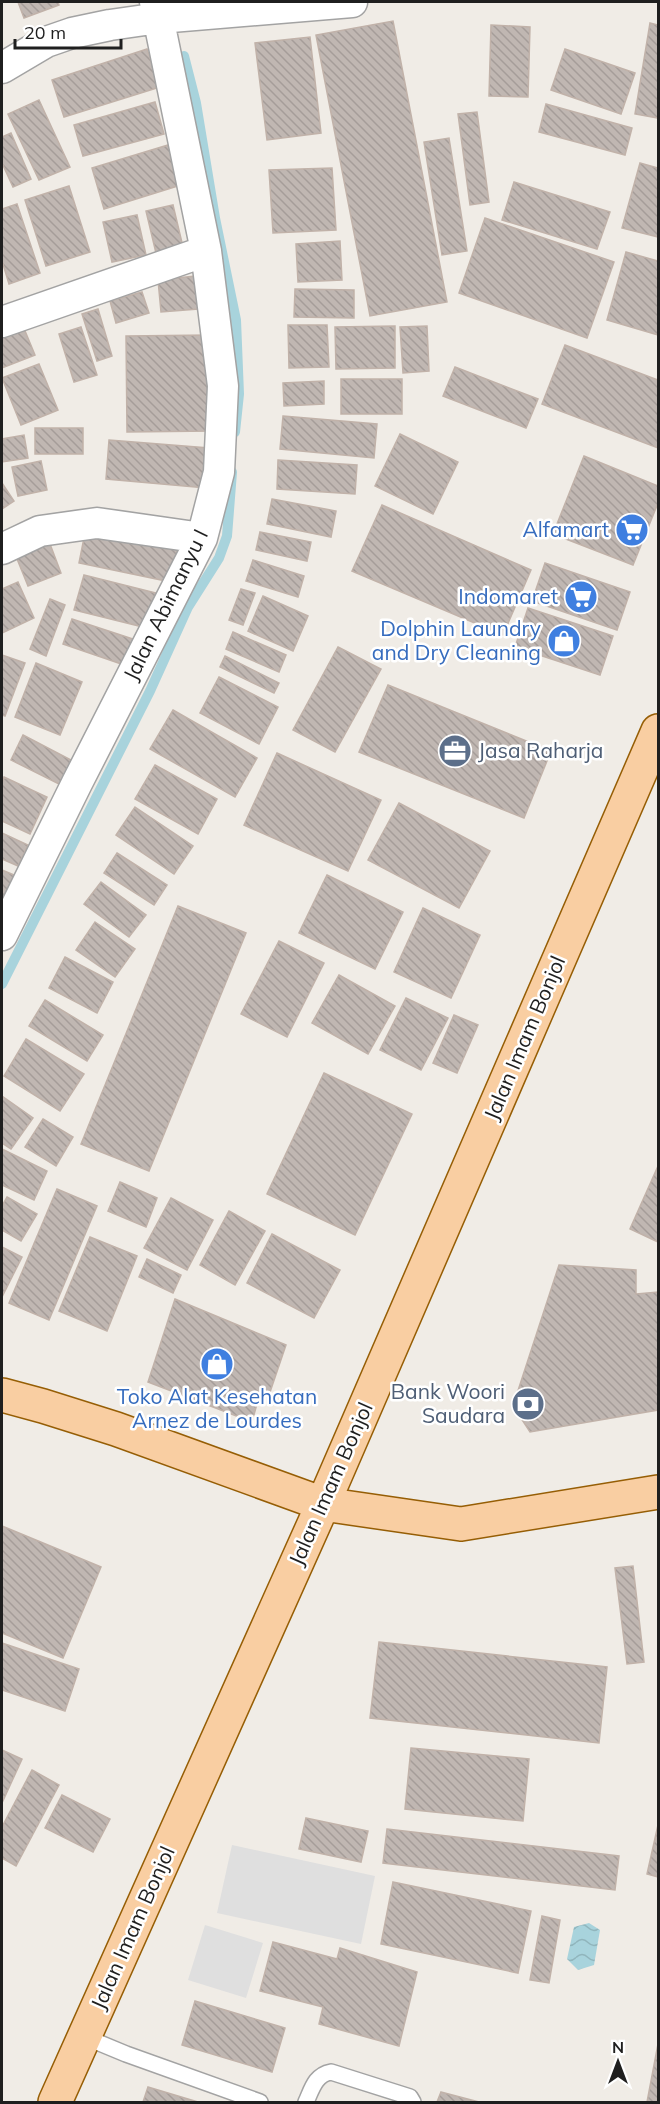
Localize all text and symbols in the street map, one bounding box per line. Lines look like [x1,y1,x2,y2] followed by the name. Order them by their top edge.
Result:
[15,12,122,50] scale bar
[24,21,66,44] text: 20 m
[614,512,650,548] supermarket icon: Alfamart
[522,516,609,542] place label: Alfamart
[117,525,213,685] street label: Jalan Abimanyu I
[563,579,599,615] supermarket icon: Indomaret
[458,583,558,609] place label: Indomaret
[372,615,541,665] place label: Dolphin Laundry and Dry Cleaning
[546,623,582,659] shop icon: Dolphin Laundry and Dry Cleaning
[437,733,473,769] office icon: Jasa Raharja
[478,737,603,763] place label: Jasa Raharja
[478,952,570,1124] street label: Jalan Imam Bonjol
[199,1346,235,1382] shop icon: Toko Alat Kesehatan Arnez de Lourdes
[391,1378,505,1428] place label: Bank Woori Saudara
[117,1383,317,1433] place label: Toko Alat Kesehatan Arnez de Lourdes
[510,1386,546,1422] bank icon: Bank Woori Saudara
[282,1398,378,1569] street label: Jalan Imam Bonjol
[84,1842,180,2013] street label: Jalan Imam Bonjol
[588,2032,648,2092] north arrow
[612,2037,624,2057] text: N

